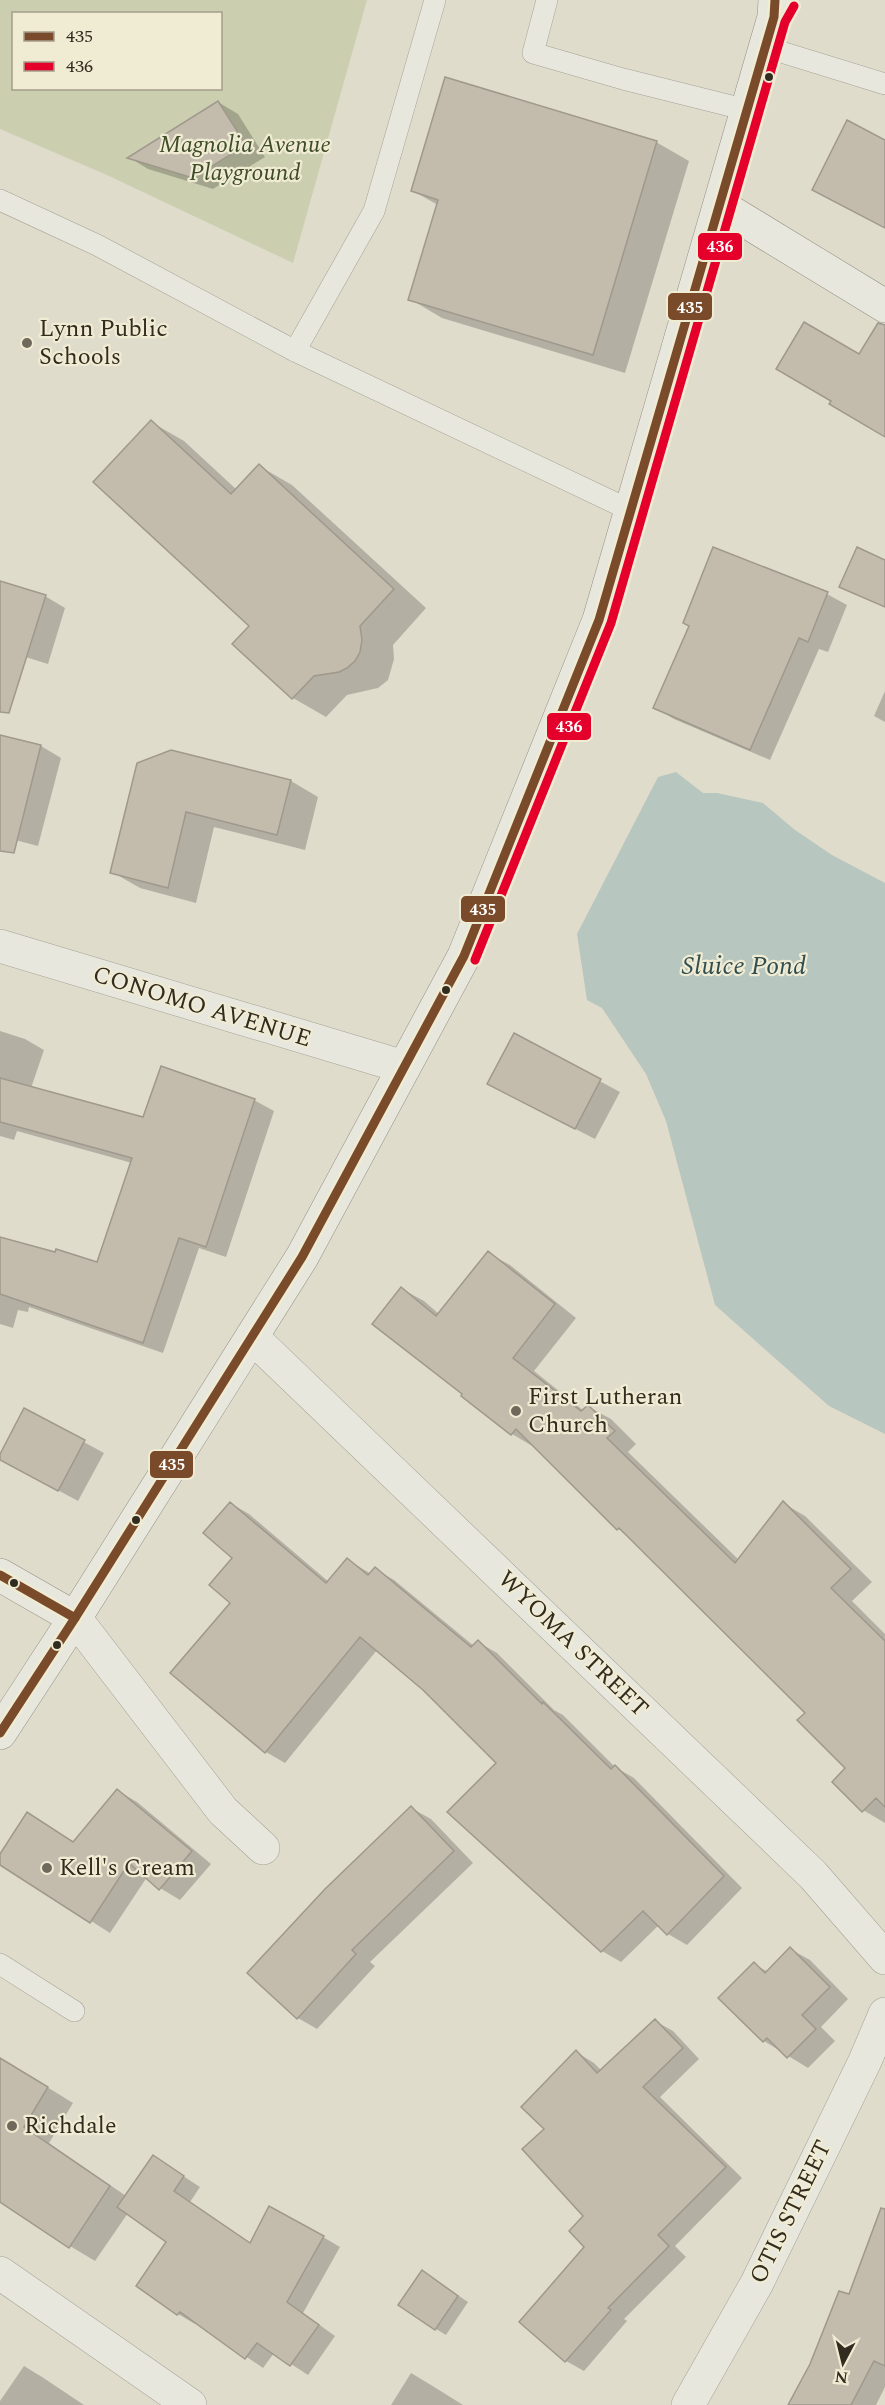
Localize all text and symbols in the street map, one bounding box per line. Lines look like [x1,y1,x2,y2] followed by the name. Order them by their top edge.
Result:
[12,12,222,90] legend
[66,23,93,50] text: 435
[66,53,93,80] text: 436
[763,71,775,83] unlabelled marker
[159,127,331,191] park label: Magnolia Avenue Playground
[697,232,743,261] line badge: 436
[707,235,733,259] text: 436
[667,292,713,321] line badge: 435
[677,296,703,320] text: 435
[39,311,168,375] place label: Lynn Public Schools
[20,336,34,350] marker: Lynn Public Schools
[546,712,592,741] line badge: 436
[556,715,582,739] text: 436
[460,895,506,923] line badge: 435
[470,898,496,922] text: 435
[682,946,806,986] water label: Sluice Pond
[88,957,316,1057] street label: CONOMO AVENUE
[440,984,452,996] unlabelled marker
[528,1379,682,1443] place label: First Lutheran Church
[509,1404,523,1418] marker: First Lutheran Church
[149,1450,194,1479] line badge: 435
[159,1453,185,1477] text: 435
[130,1514,142,1526] unlabelled marker
[489,1562,657,1726] street label: WYOMA STREET
[8,1577,20,1589] unlabelled marker
[51,1639,63,1651] unlabelled marker
[59,1850,195,1886] place label: Kell's Cream
[40,1861,54,1875] marker: Kell's Cream
[24,2108,117,2144] place label: Richdale
[5,2119,19,2133] marker: Richdale
[741,2134,841,2290] street label: OTIS STREET
[813,2333,873,2393] north arrow
[833,2364,849,2390] text: N

